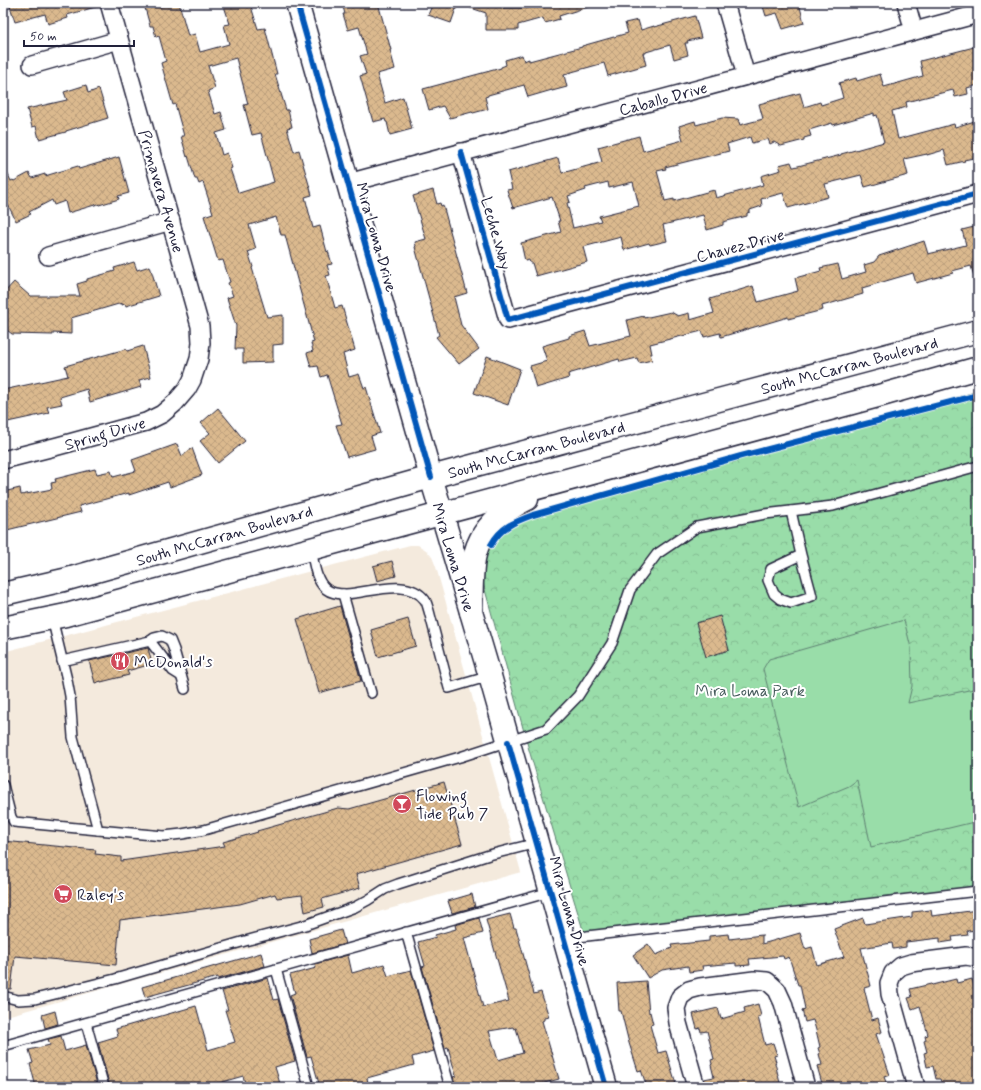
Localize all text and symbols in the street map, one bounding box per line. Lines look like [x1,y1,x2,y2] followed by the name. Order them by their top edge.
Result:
[24,22,134,48] scale bar
[30,29,57,45] text: 50 m
[617,78,710,121] street label: Caballo Drive
[133,128,188,255] street label: Primavera Avenue
[350,180,401,295] street label: Mira Loma Drive
[475,195,516,272] street label: Leche Way
[694,225,787,268] street label: Chavez Drive
[759,333,940,400] street label: South McCarran Boulevard
[62,413,149,457] street label: Spring Drive
[446,417,627,484] street label: South McCarran Boulevard
[426,500,479,615] street label: Mira Loma Drive
[134,501,315,572] street label: South McCarran Boulevard
[109,650,131,672] restaurant icon: McDonald's
[134,652,213,673] place label: McDonald's
[695,681,805,702] park label: Mira Loma Park
[416,786,488,825] place label: Flowing Tide Pub 7
[391,793,413,815] bar icon: Flowing Tide Pub 7
[543,854,594,969] street label: Mira Loma Drive
[52,883,74,905] supermarket icon: Raley's
[77,885,124,906] place label: Raley's

